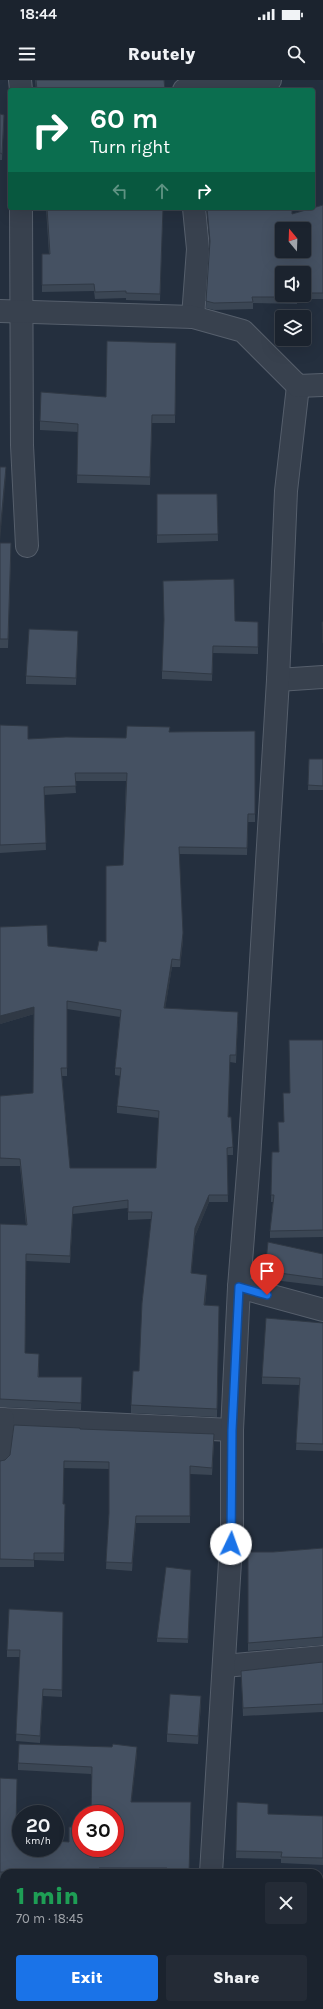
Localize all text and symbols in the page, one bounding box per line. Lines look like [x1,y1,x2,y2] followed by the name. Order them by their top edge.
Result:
[20,5,57,23] text: 18:44
[16,43,38,65] icon: menu
[128,43,195,65] text: Routely
[285,43,307,65] icon: search
[90,102,158,135] text: 60 m
[24,104,76,156] icon: right
[90,136,170,158] text: Turn right
[109,180,131,202] icon: left
[151,180,173,202] icon: ahead
[193,180,215,202] icon: right
[275,222,311,258] north arrow
[275,222,311,346] map controls
[275,266,311,302] button: sound
[275,310,311,346] button: layers
[250,1254,284,1295] pin
[256,1260,278,1282] icon: arrive
[210,1523,252,1565] position arrow
[72,1805,124,1857] speed limit sign: 30
[26,1814,50,1837] text: 20
[25,1835,51,1847] text: km/h
[16,1882,79,1910] text: 1 min
[265,1882,307,1924] button: close
[16,1911,83,1926] text: 70 m · 18:45
[16,1955,158,2001] button: Exit
[166,1955,307,2001] button: Share

